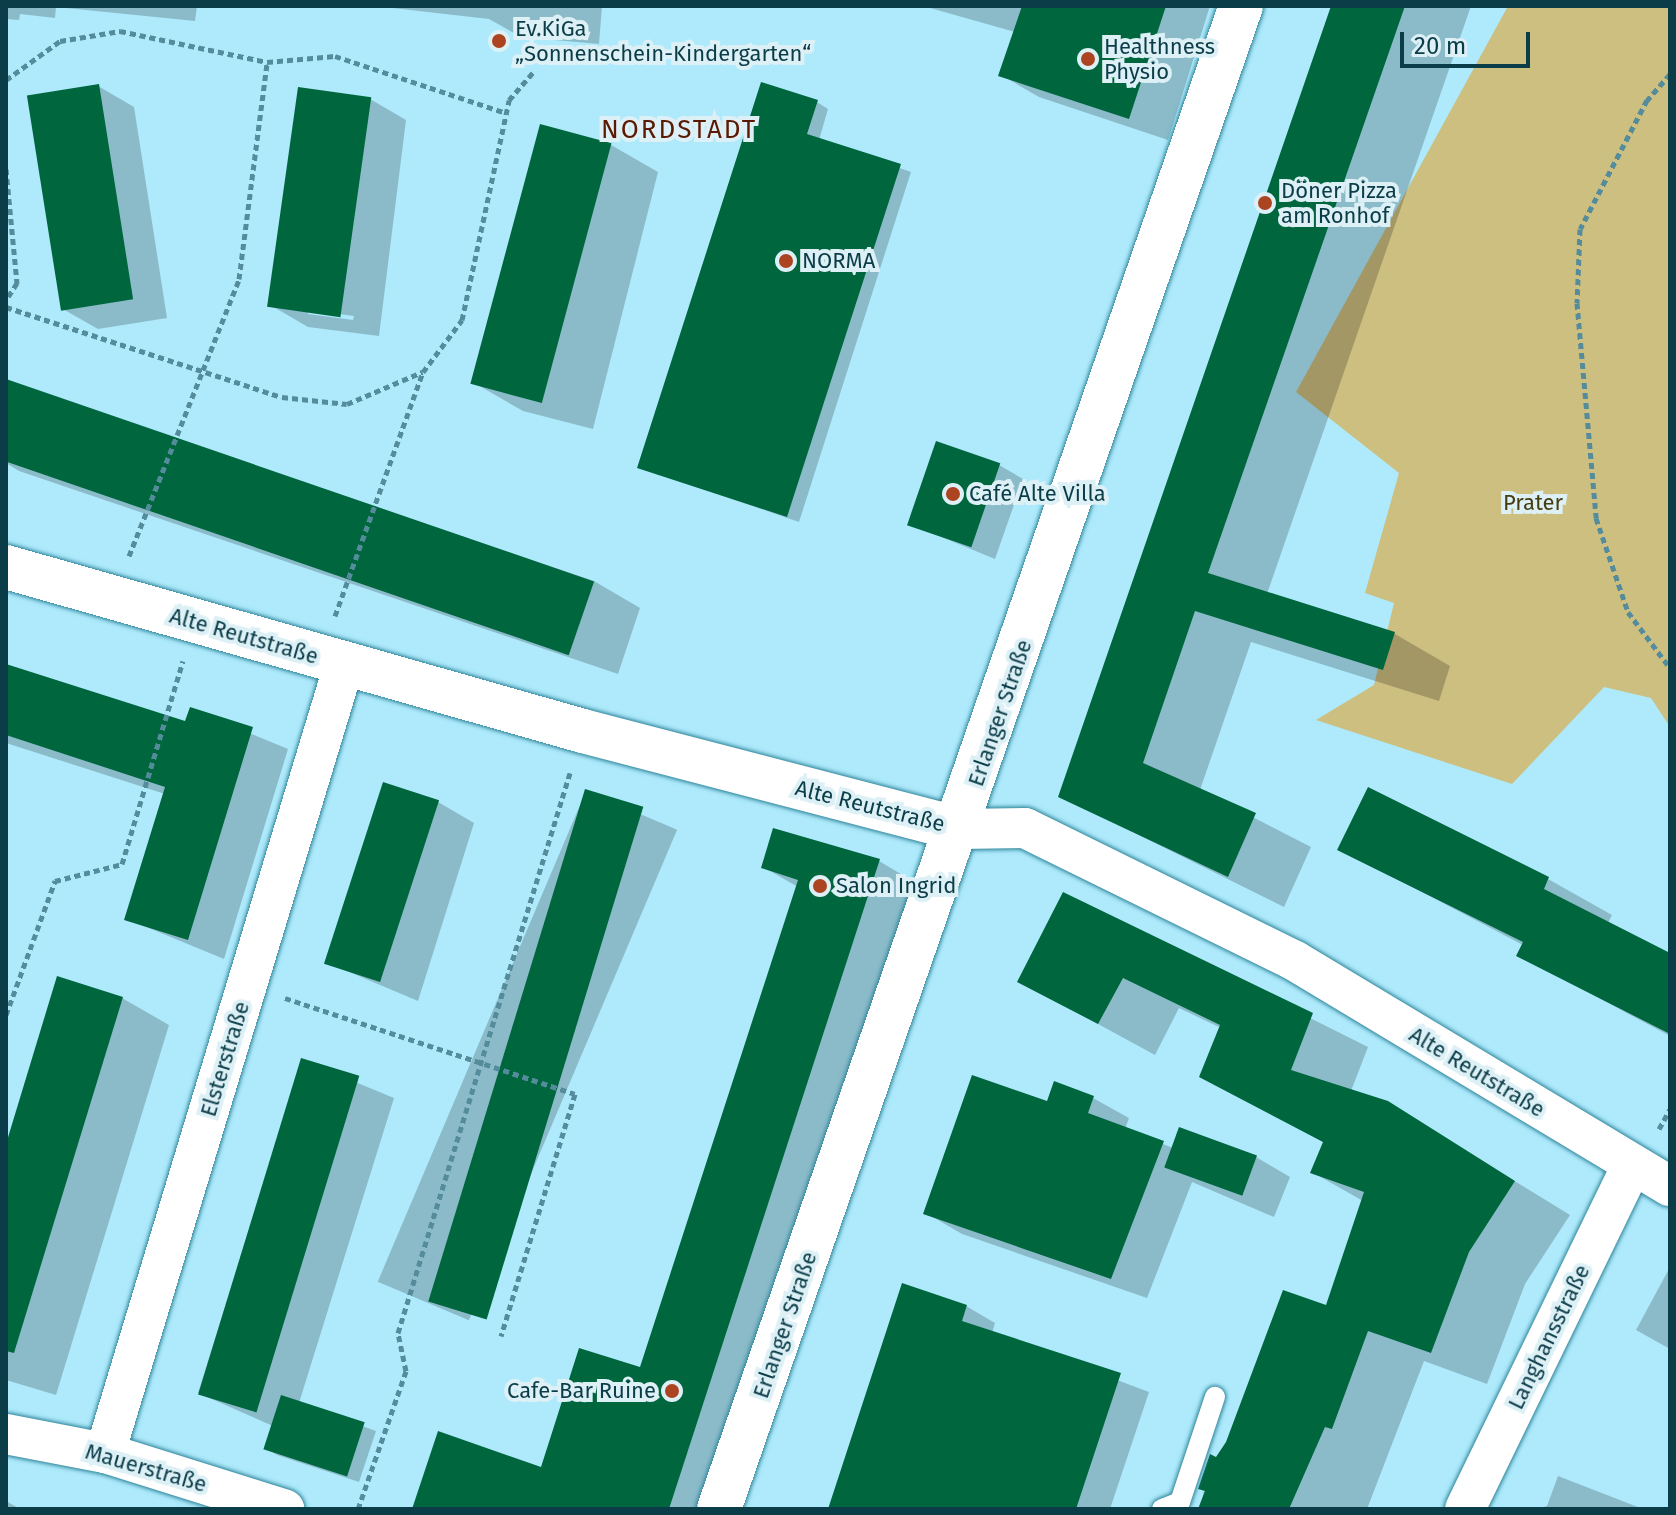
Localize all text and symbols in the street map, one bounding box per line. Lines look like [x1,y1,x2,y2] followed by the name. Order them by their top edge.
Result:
[515,15,811,66] place label: Ev.KiGa „Sonnenschein-Kindergarten“
[1404,16,1534,66] scale bar
[490,32,508,50] marker: Ev.KiGa „Sonnenschein-Kindergarten“
[1414,32,1466,60] text: 20 m
[1104,33,1215,84] place label: Healthness Physio
[1079,50,1097,68] marker: Healthness Physio
[601,114,757,146] district label: NORDSTADT
[1281,177,1397,228] place label: Döner Pizza am Ronhof
[1256,194,1274,212] marker: Döner Pizza am Ronhof
[802,248,875,274] place label: NORMA
[777,252,795,270] marker: NORMA
[969,481,1106,507] place label: Café Alte Villa
[944,485,962,503] marker: Café Alte Villa
[1503,490,1563,516] park label: Prater
[167,602,321,670] street label: Alte Reutstraße
[963,636,1037,790] street label: Erlanger Straße
[793,775,947,837] street label: Alte Reutstraße
[836,873,956,899] place label: Salon Ingrid
[811,877,829,895] marker: Salon Ingrid
[195,998,255,1120] street label: Elsterstraße
[1405,1021,1549,1123] street label: Alte Reutstraße
[748,1248,822,1402] street label: Erlanger Straße
[1503,1260,1595,1414] street label: Langhansstraße
[507,1378,656,1404] place label: Cafe-Bar Ruine
[663,1382,681,1400] marker: Cafe-Bar Ruine
[82,1438,210,1498] street label: Mauerstraße

